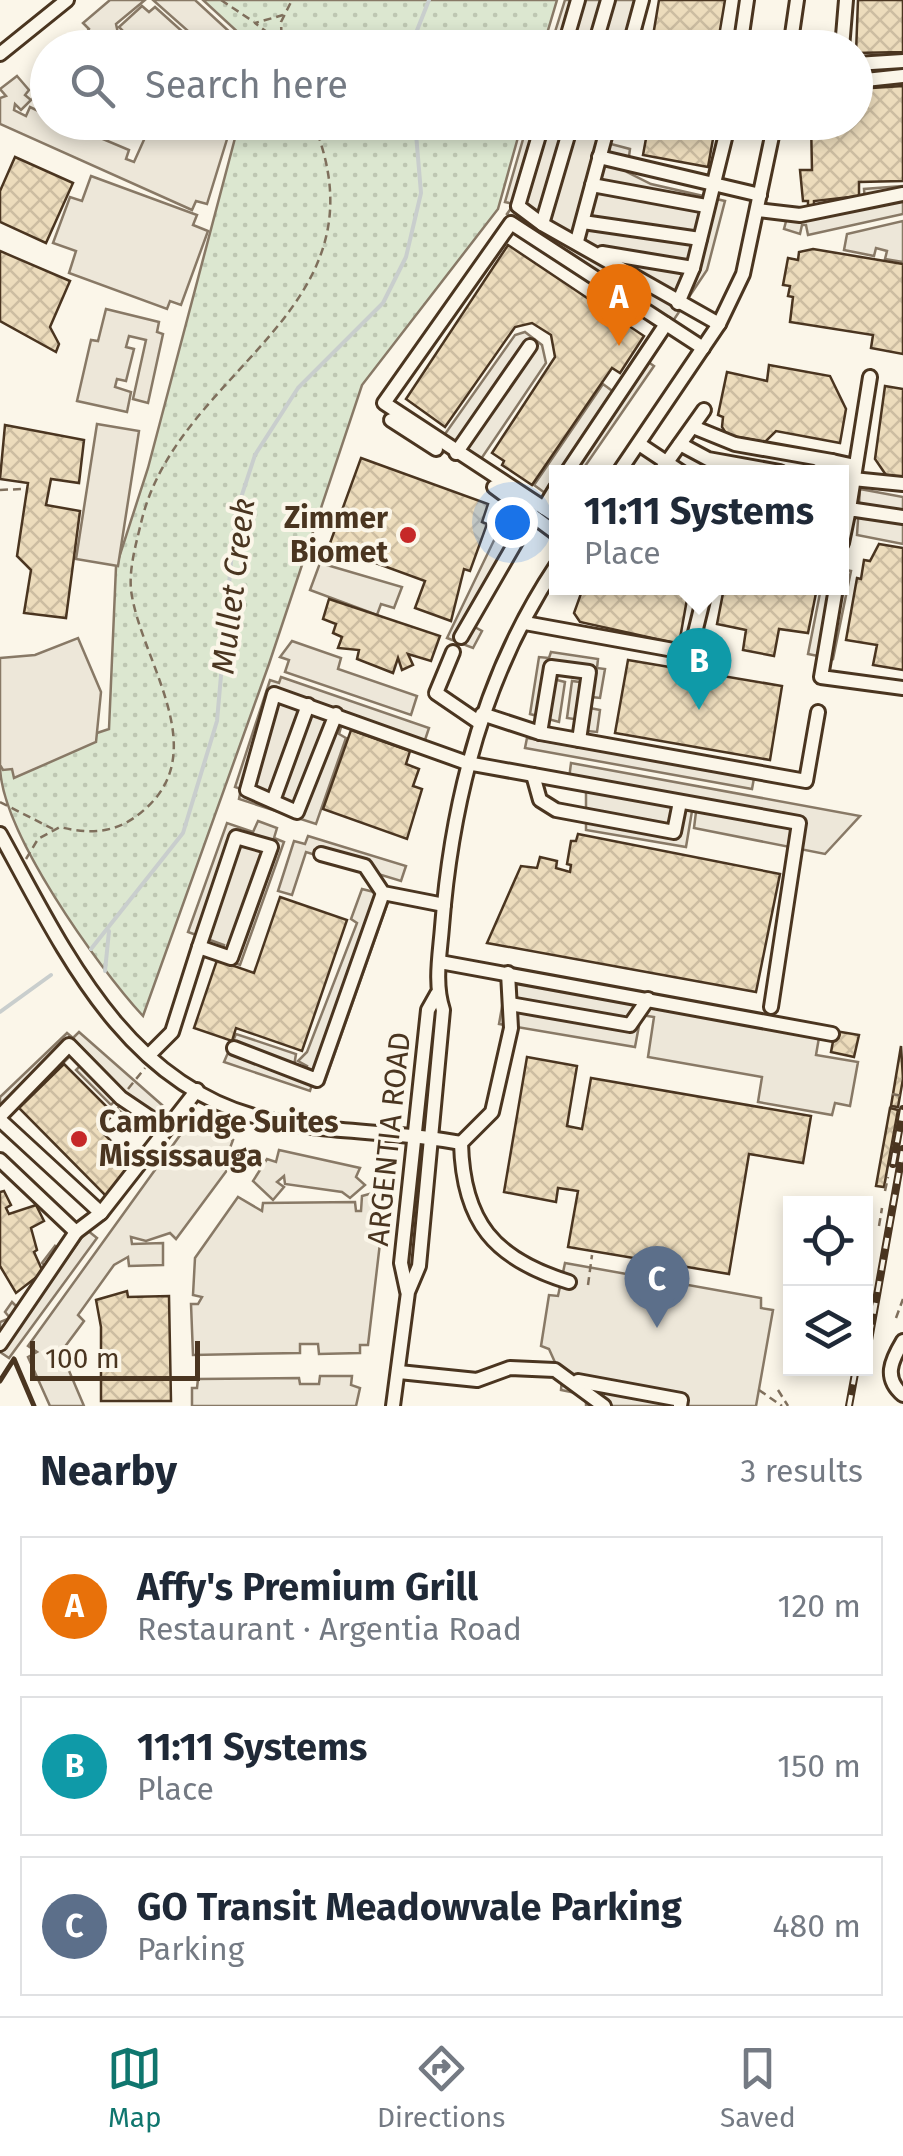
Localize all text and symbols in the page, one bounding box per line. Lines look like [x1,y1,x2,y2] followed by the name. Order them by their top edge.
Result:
[30,30,873,140] search box
[65,58,120,113] icon: search
[145,62,348,108] text: Search here
[586,264,652,346] pin: A
[549,465,849,595] popup
[584,488,814,534] text: 11:11 Systems
[203,496,263,676] water label: Mullet Creek
[487,497,538,548] your location
[284,500,389,570] place label: Zimmer Biomet
[397,524,419,546] marker: Zimmer Biomet
[584,534,661,572] text: Place
[666,628,732,710] pin: B
[360,1030,418,1248] street label: ARGENTIA ROAD
[99,1104,339,1174] place label: Cambridge Suites Mississauga
[68,1128,90,1150] marker: Cambridge Suites Mississauga
[783,1196,873,1376] map controls
[783,1196,873,1286] button: locate
[624,1246,690,1328] pin: C
[783,1286,873,1376] button: layers
[30,1336,200,1380] scale bar
[45,1342,120,1375] text: 100 m
[40,1446,177,1496] text: Nearby
[740,1452,863,1490] text: 3 results
[137,1564,478,1610] text: Affy's Premium Grill
[65,1587,84,1625] text: A
[778,1587,861,1625] text: 120 m
[137,1610,522,1648] text: Restaurant · Argentia Road
[137,1724,367,1770] text: 11:11 Systems
[65,1747,84,1785] text: B
[777,1747,861,1785] text: 150 m
[137,1770,214,1808] text: Place
[137,1884,682,1930] text: GO Transit Meadowvale Parking
[65,1907,84,1945] text: C
[773,1907,861,1945] text: 480 m
[137,1930,244,1968] text: Parking
[107,2041,162,2134] tab: Map
[377,2041,505,2134] tab: Directions
[720,2041,796,2134] tab: Saved

